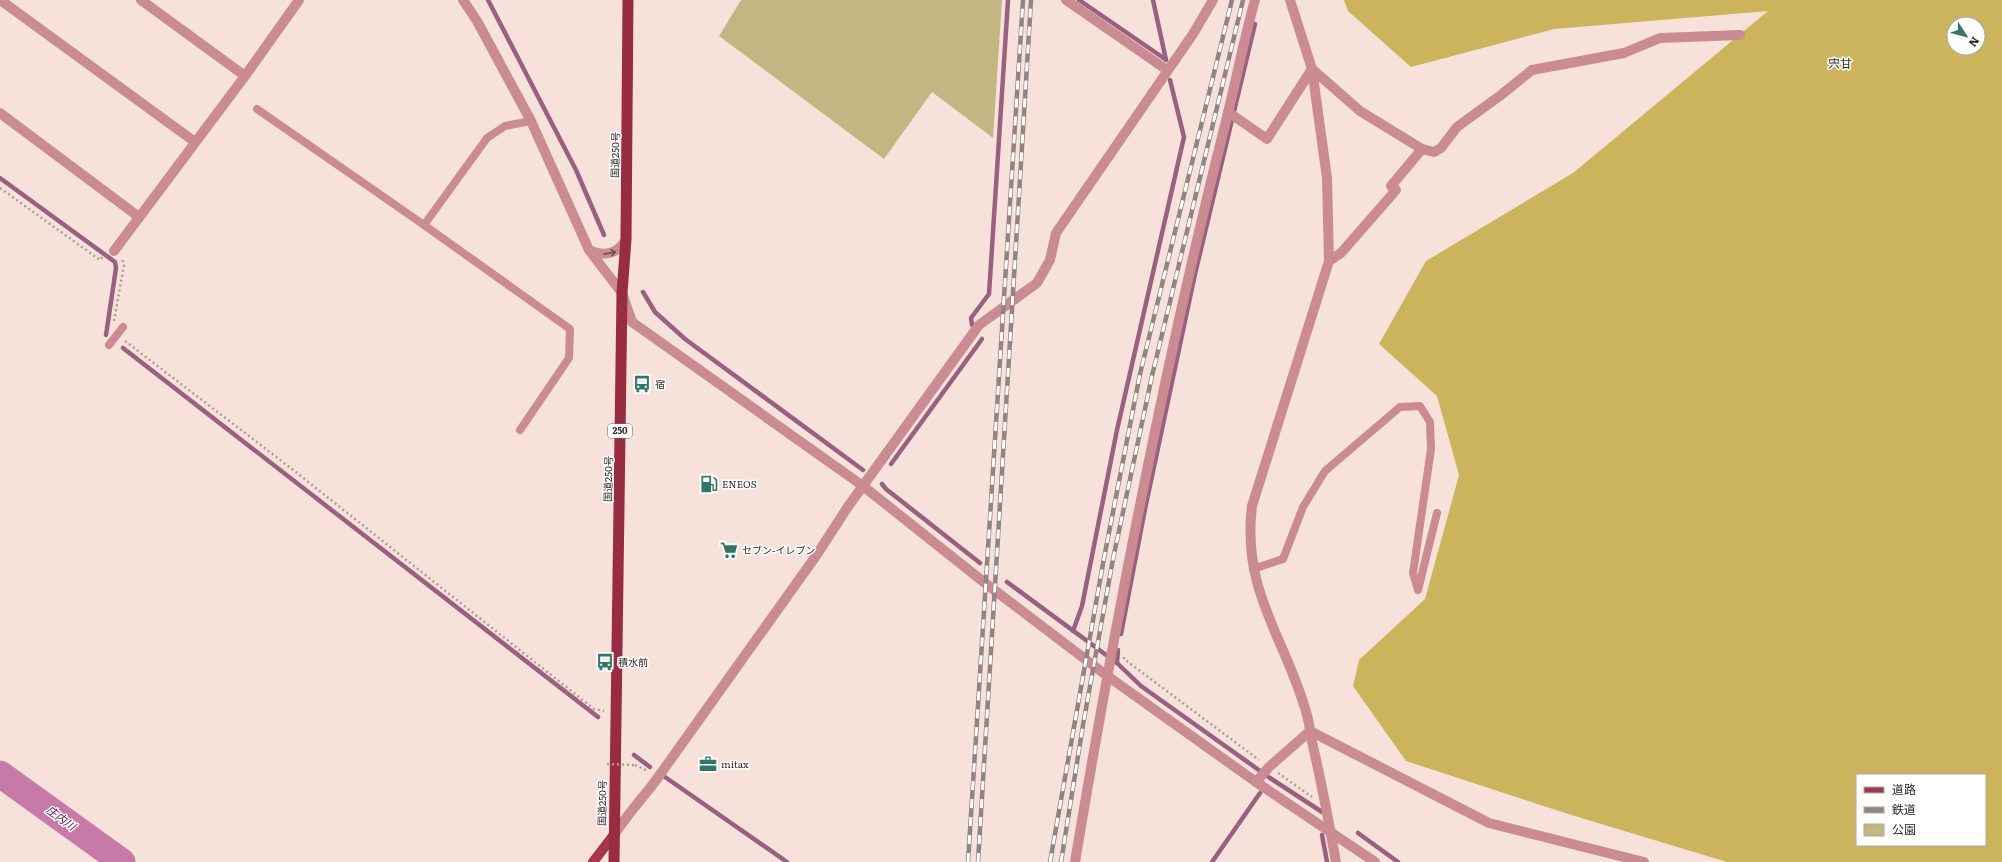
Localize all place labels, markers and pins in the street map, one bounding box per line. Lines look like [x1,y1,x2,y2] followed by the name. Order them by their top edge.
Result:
[632,374,652,394] bus stop icon: 宿
[655,376,665,391] place label: 宿
[699,474,719,494] fuel station icon: ENEOS
[722,476,757,491] place label: ENEOS
[719,540,739,560] supermarket icon: セブン-イレブン
[742,542,816,557] place label: セブン-イレブン
[595,652,615,672] bus stop icon: 積水前
[618,654,648,669] place label: 積水前
[698,754,718,774] office icon: mitax
[721,756,749,771] place label: mitax

